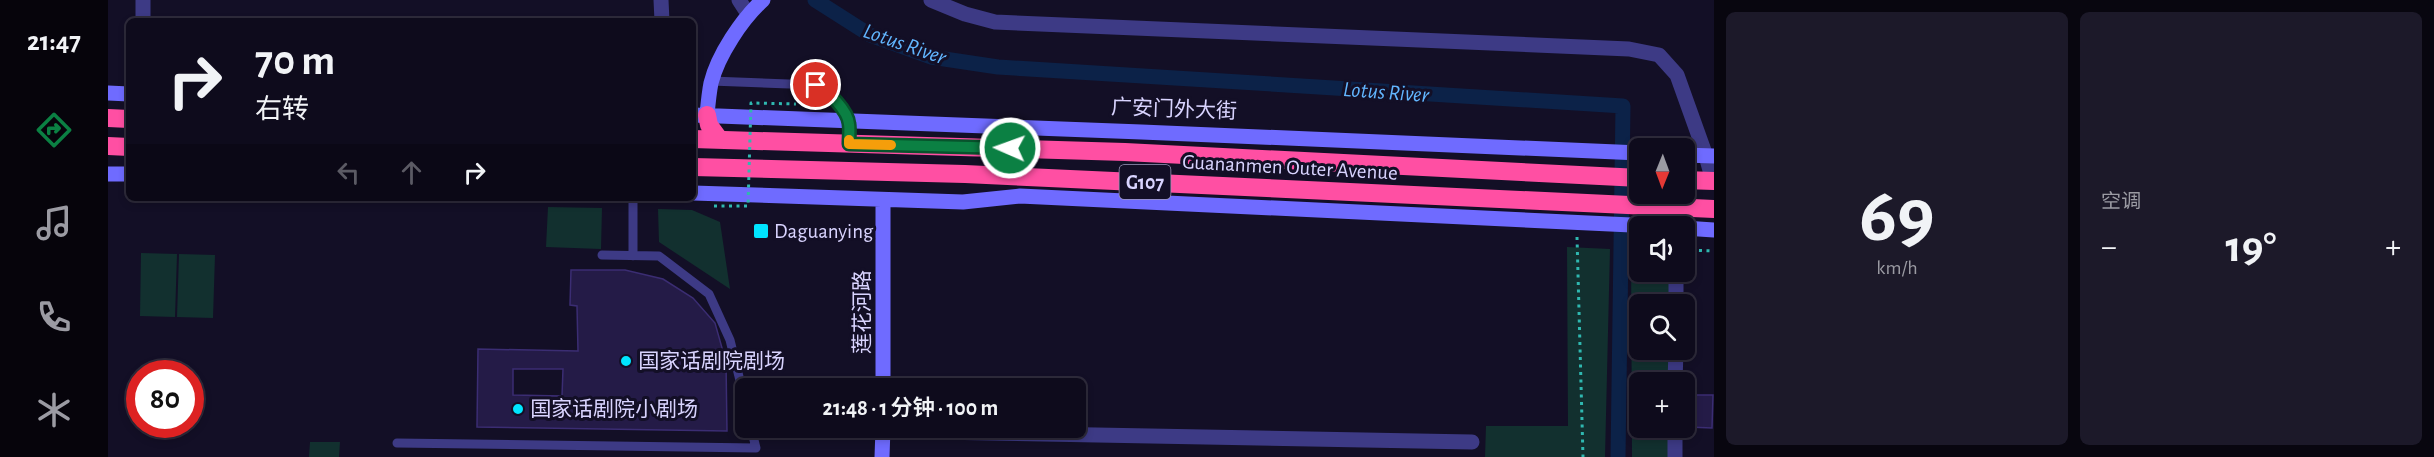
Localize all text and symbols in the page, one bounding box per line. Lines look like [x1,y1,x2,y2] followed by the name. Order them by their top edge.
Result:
[860,20,950,69] water label: Lotus River
[27,28,81,55] text: 21:47
[255,40,335,82] text: 70 m
[156,42,234,120] icon: right
[790,59,841,110] pin
[799,68,832,101] icon: arrive
[1342,78,1430,106] water label: Lotus River
[255,96,309,123] text: 右转
[1111,96,1237,122] street label: 广安门外大街
[33,109,75,151] icon: directions
[978,116,1042,180] position arrow
[1629,138,1695,204] north arrow
[1629,138,1695,438] map controls
[1182,151,1398,184] street label: Guananmen Outer Avenue
[332,156,365,189] icon: left
[395,156,428,189] icon: ahead
[458,156,491,189] icon: right
[1120,165,1170,199] road number: G107
[1859,178,1935,256] text: 69
[2101,192,2141,212] text: 空调
[33,202,75,244] icon: music
[1629,216,1695,282] button: sound
[774,221,874,242] place label: Daguanying
[752,222,770,240] marker: Daguanying
[2225,225,2277,270] text: 19°
[2101,231,2117,264] text: −
[2385,231,2401,264] text: +
[1876,258,1918,278] text: km/h
[851,270,873,354] street label: 莲花河路
[1629,294,1695,360] button: search
[33,296,75,338] icon: phone
[638,350,785,372] place label: 国家话剧院剧场
[619,354,633,368] marker: 国家话剧院剧场
[126,360,204,438] speed limit sign: 80
[1629,372,1695,438] button: +
[33,389,75,431] icon: climate
[823,397,998,419] text: 21:48 · 1 分钟 · 100 m
[530,398,698,420] place label: 国家话剧院小剧场
[511,402,525,416] marker: 国家话剧院小剧场

